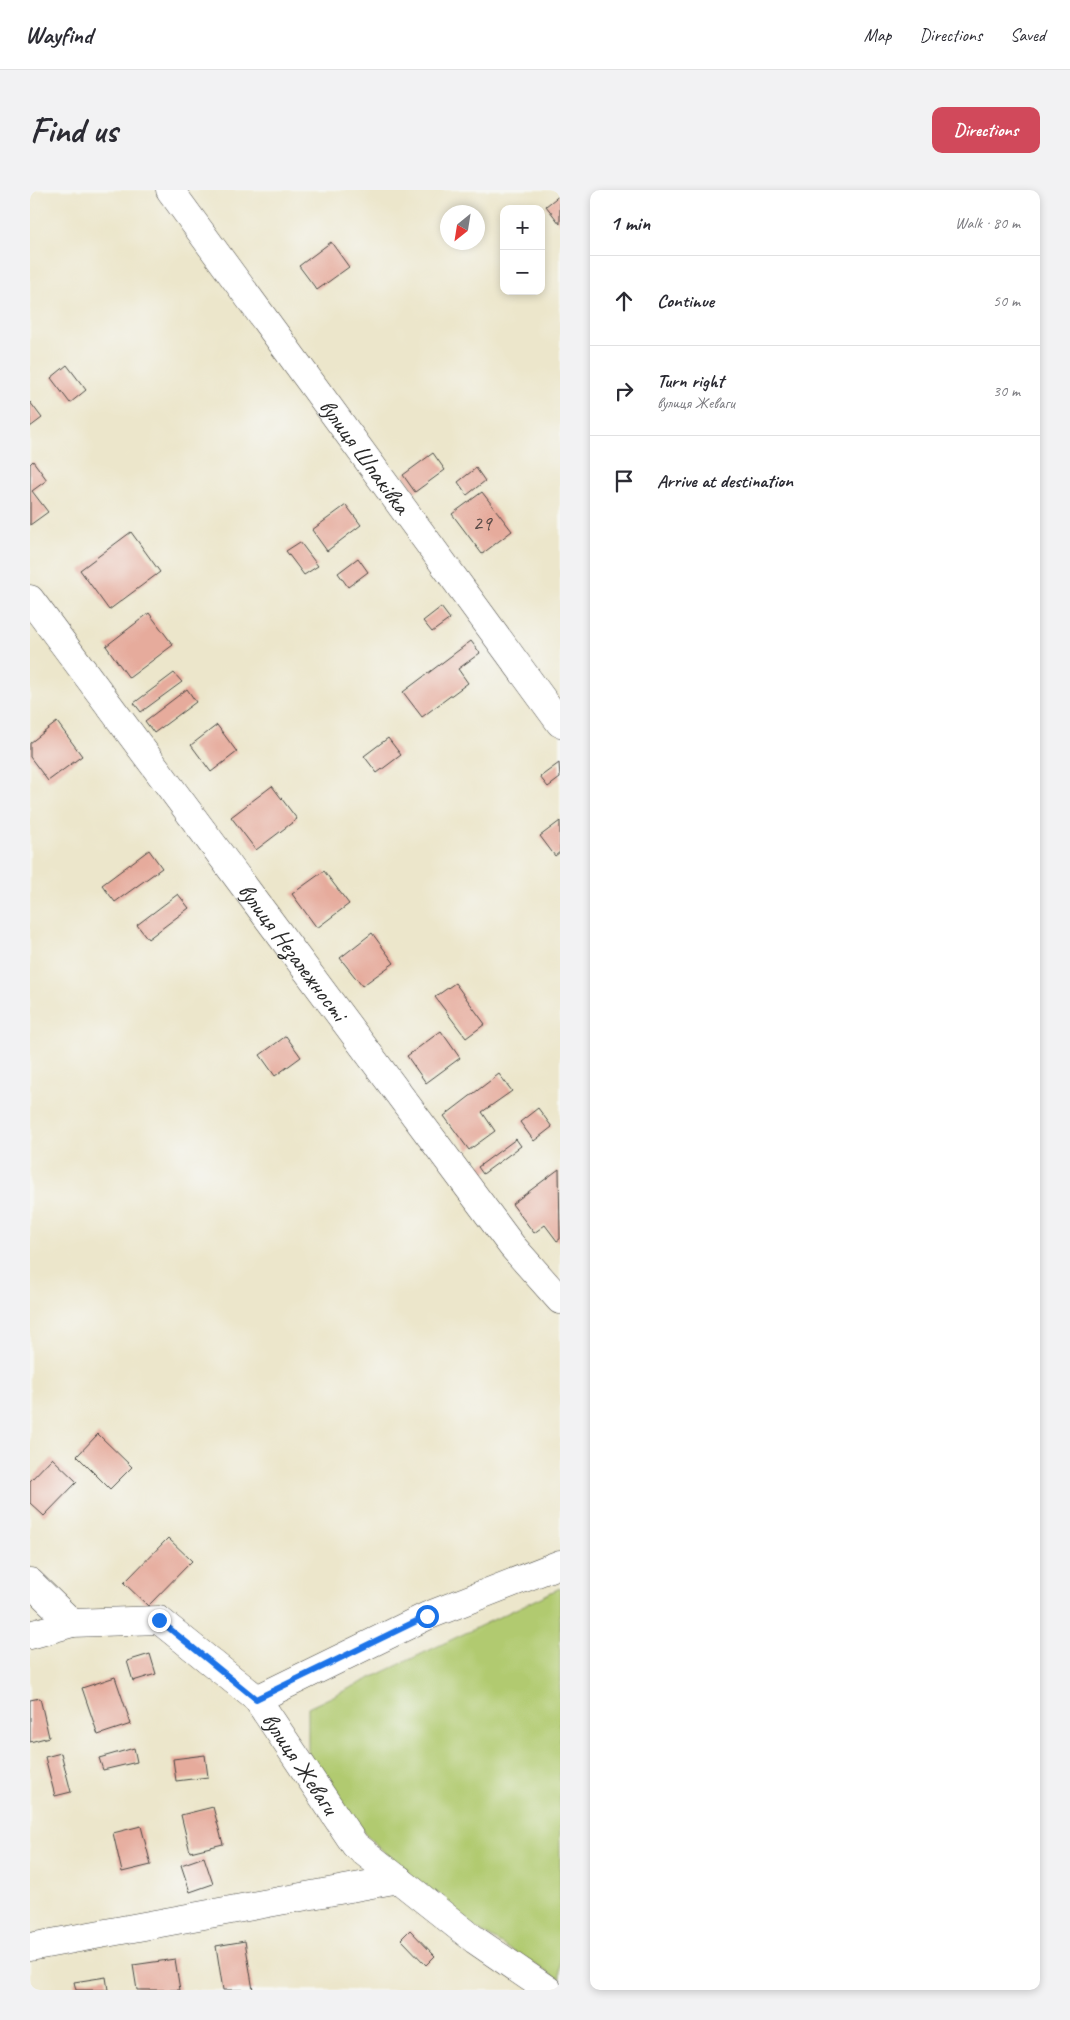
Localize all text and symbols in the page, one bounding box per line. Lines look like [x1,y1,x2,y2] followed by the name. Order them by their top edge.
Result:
[25,20,92,50] text: Wayfind
[864,24,891,46] text: Map
[919,24,982,46] text: Directions
[1010,24,1045,46] text: Saved
[932,107,1040,153] button: Directions
[30,108,117,153] text: Find us
[440,205,485,250] north arrow
[500,205,545,295] map controls
[500,205,545,250] button: +
[610,210,650,236] text: 1 min
[955,213,1020,233] text: Walk · 80 m
[500,250,545,295] button: −
[610,287,638,315] icon: ahead
[657,289,714,313] text: Continue
[993,291,1020,311] text: 50 m
[657,369,724,393] text: Turn right
[610,377,638,405] icon: right
[993,381,1020,401] text: 30 m
[313,393,418,521] street label: вулиця Шпаківка
[657,393,735,413] text: вулиця Жеваги
[610,467,638,495] icon: arrive
[657,469,793,493] text: Arrive at destination
[473,510,493,536] house number: 29
[232,877,356,1029] street label: вулиця Незалежності
[416,1605,439,1628] route start
[148,1609,171,1632] route end
[255,1707,346,1822] street label: вулиця Жеваги

